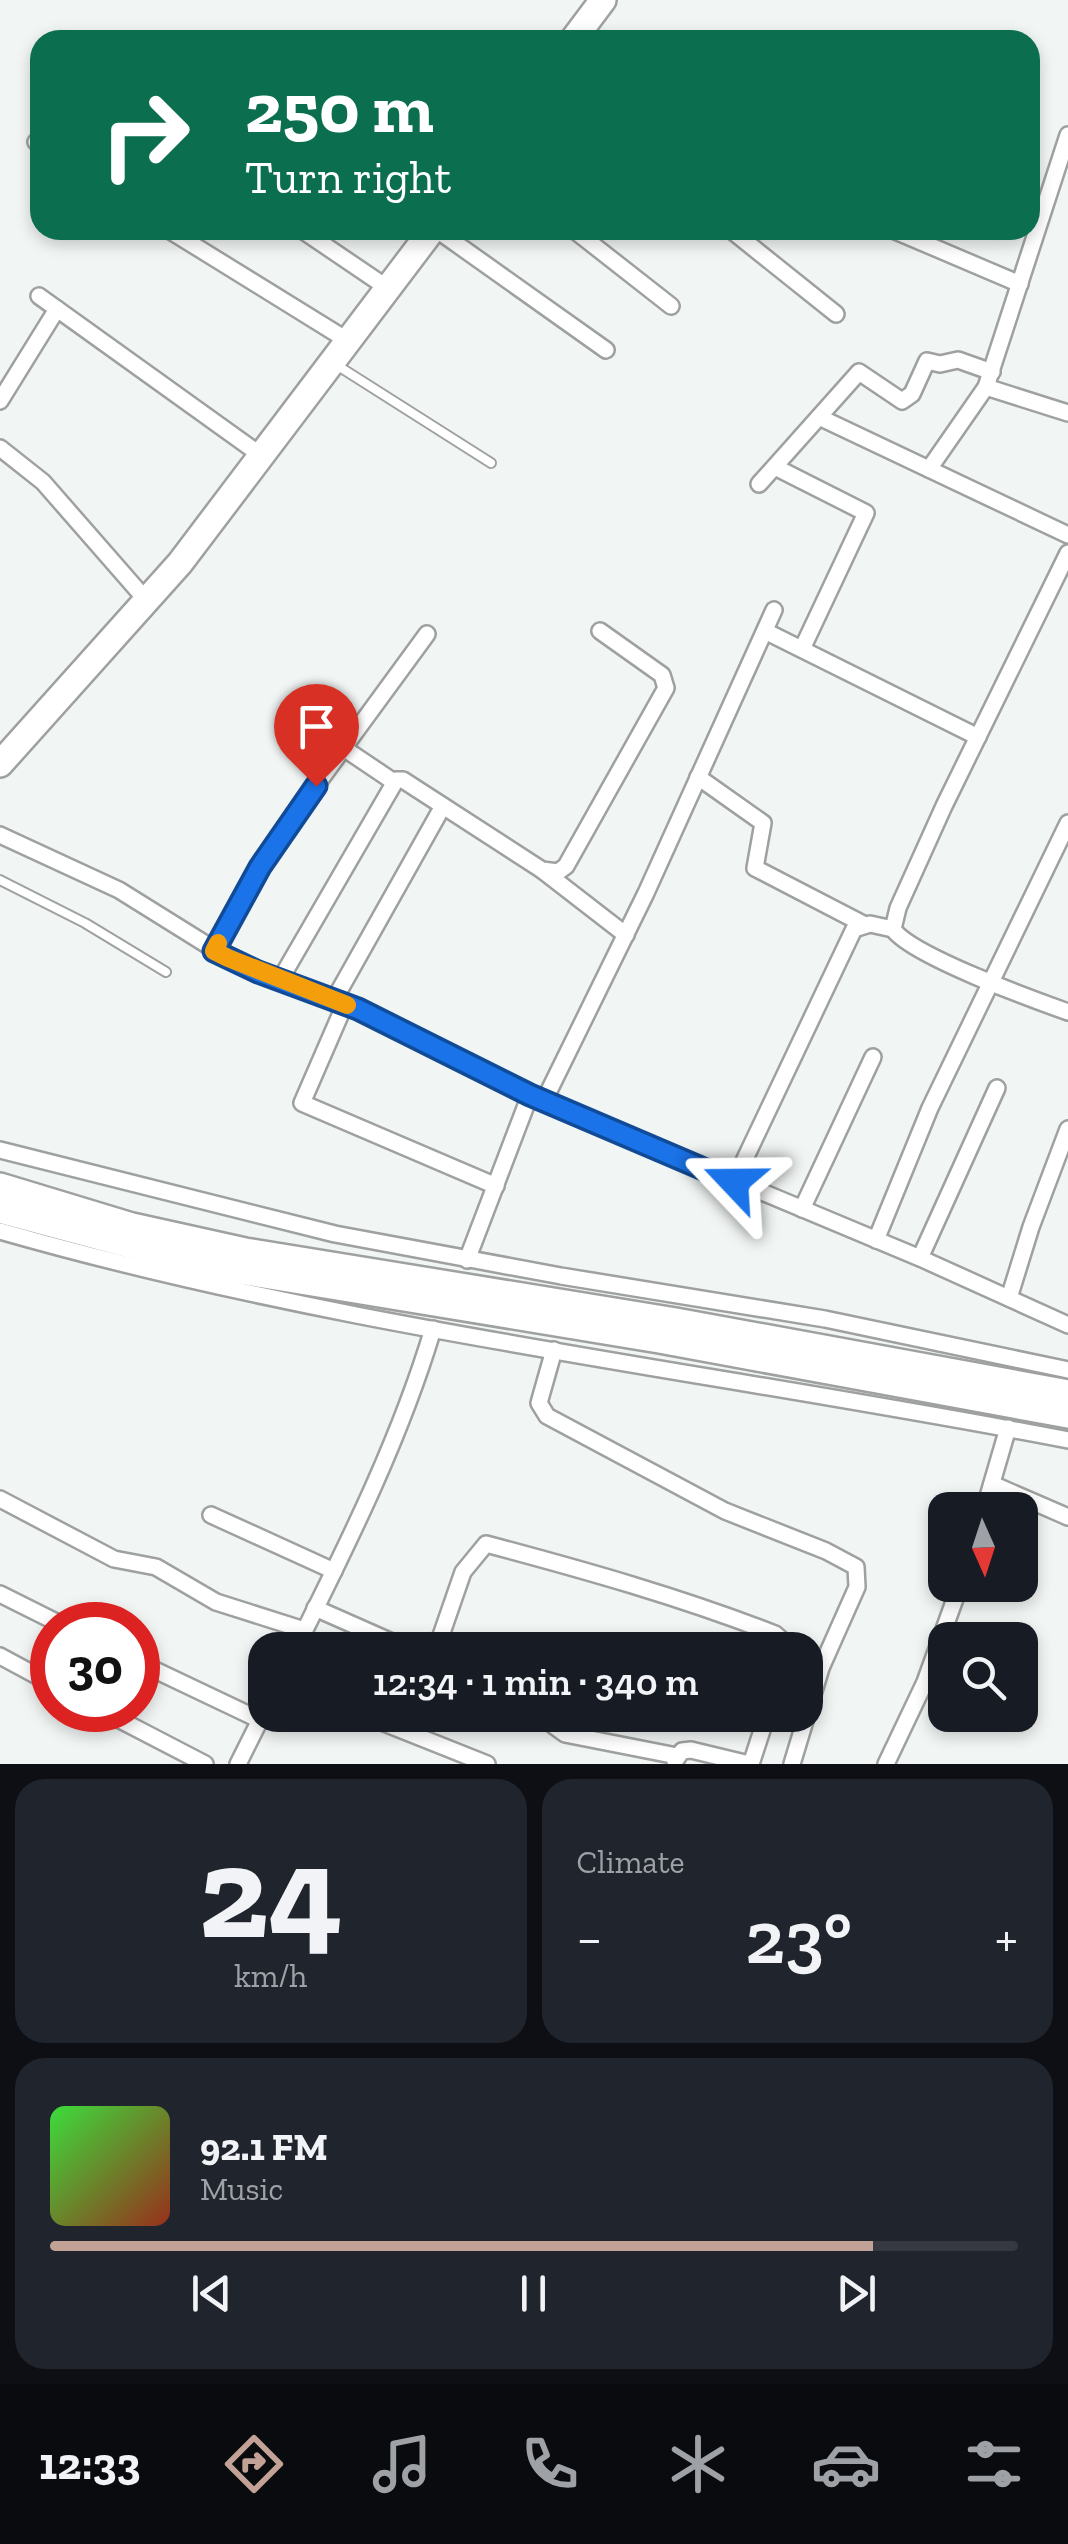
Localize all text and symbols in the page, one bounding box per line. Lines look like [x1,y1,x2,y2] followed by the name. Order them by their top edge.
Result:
[245,66,434,150] text: 250 m
[80,70,210,200] icon: right
[245,151,451,205] text: Turn right
[274,684,359,787] pin
[289,699,344,754] icon: arrive
[682,1130,786,1234] position arrow
[928,1492,1038,1602] north arrow
[928,1492,1038,1732] map controls
[30,1602,160,1732] speed limit sign: 30
[928,1622,1038,1732] button: search
[373,1659,698,1705] text: 12:34 · 1 min · 340 m
[199,1814,343,1970] text: 24
[577,1843,685,1881] text: Climate
[745,1892,852,1982] text: 23°
[577,1905,602,1971] text: −
[995,1905,1018,1971] text: +
[234,1957,307,1995] text: km/h
[200,2124,328,2170] text: 92.1 FM
[200,2170,283,2208] text: Music
[184,2266,239,2321] icon: previous
[506,2266,561,2321] icon: pause
[829,2266,884,2321] icon: next
[219,2429,289,2499] icon: directions
[367,2429,437,2499] icon: music
[515,2429,585,2499] icon: phone
[663,2429,733,2499] icon: climate
[811,2429,881,2499] icon: car
[959,2429,1029,2499] icon: filters
[39,2437,141,2491] text: 12:33

